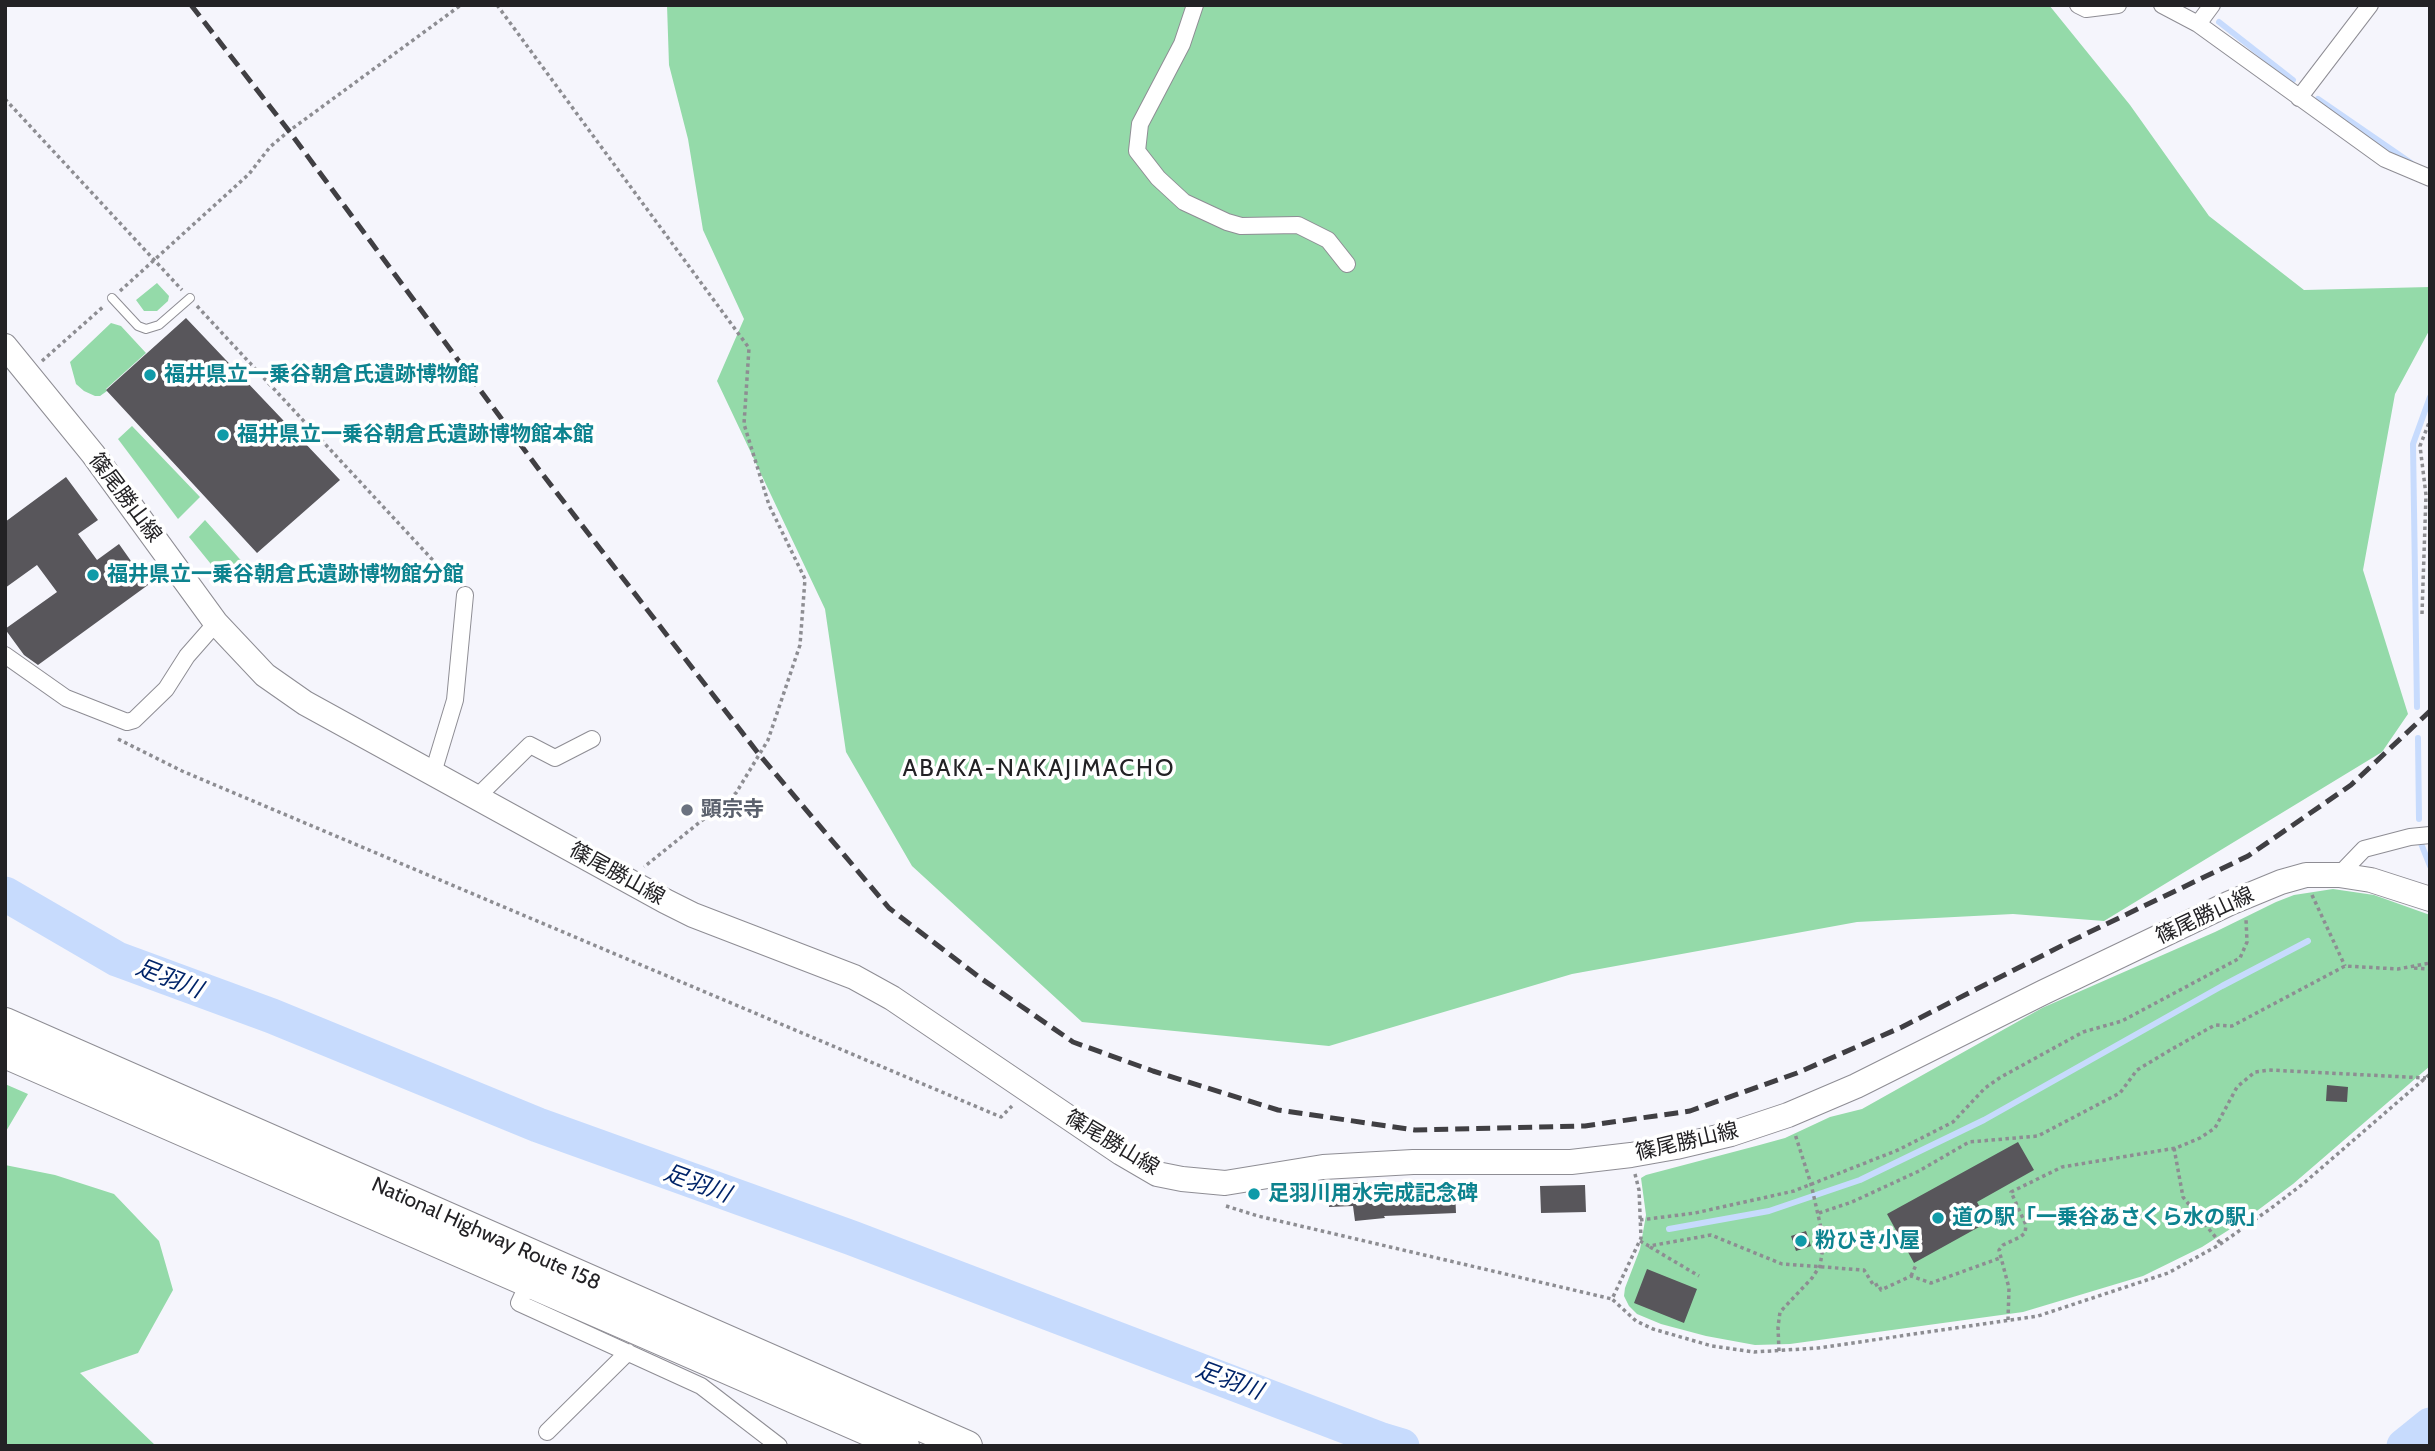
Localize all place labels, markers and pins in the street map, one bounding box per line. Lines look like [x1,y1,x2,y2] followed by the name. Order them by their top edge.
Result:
[164,362,479,388] place label: 福井県立一乗谷朝倉氏遺跡博物館
[142,367,158,383] marker: 福井県立一乗谷朝倉氏遺跡博物館
[237,422,594,448] place label: 福井県立一乗谷朝倉氏遺跡博物館本館
[215,427,231,443] marker: 福井県立一乗谷朝倉氏遺跡博物館本館
[107,562,464,588] place label: 福井県立一乗谷朝倉氏遺跡博物館分館
[85,567,101,583] marker: 福井県立一乗谷朝倉氏遺跡博物館分館
[701,797,764,823] place label: 顕宗寺
[679,802,695,818] marker: 顕宗寺
[1268,1181,1478,1207] place label: 足羽川用水完成記念碑
[1246,1186,1262,1202] marker: 足羽川用水完成記念碑
[1952,1205,2267,1231] place label: 道の駅「一乗谷あさくら水の駅」
[1930,1210,1946,1226] marker: 道の駅「一乗谷あさくら水の駅」
[1815,1228,1920,1254] place label: 粉ひき小屋
[1793,1233,1809,1249] marker: 粉ひき小屋

